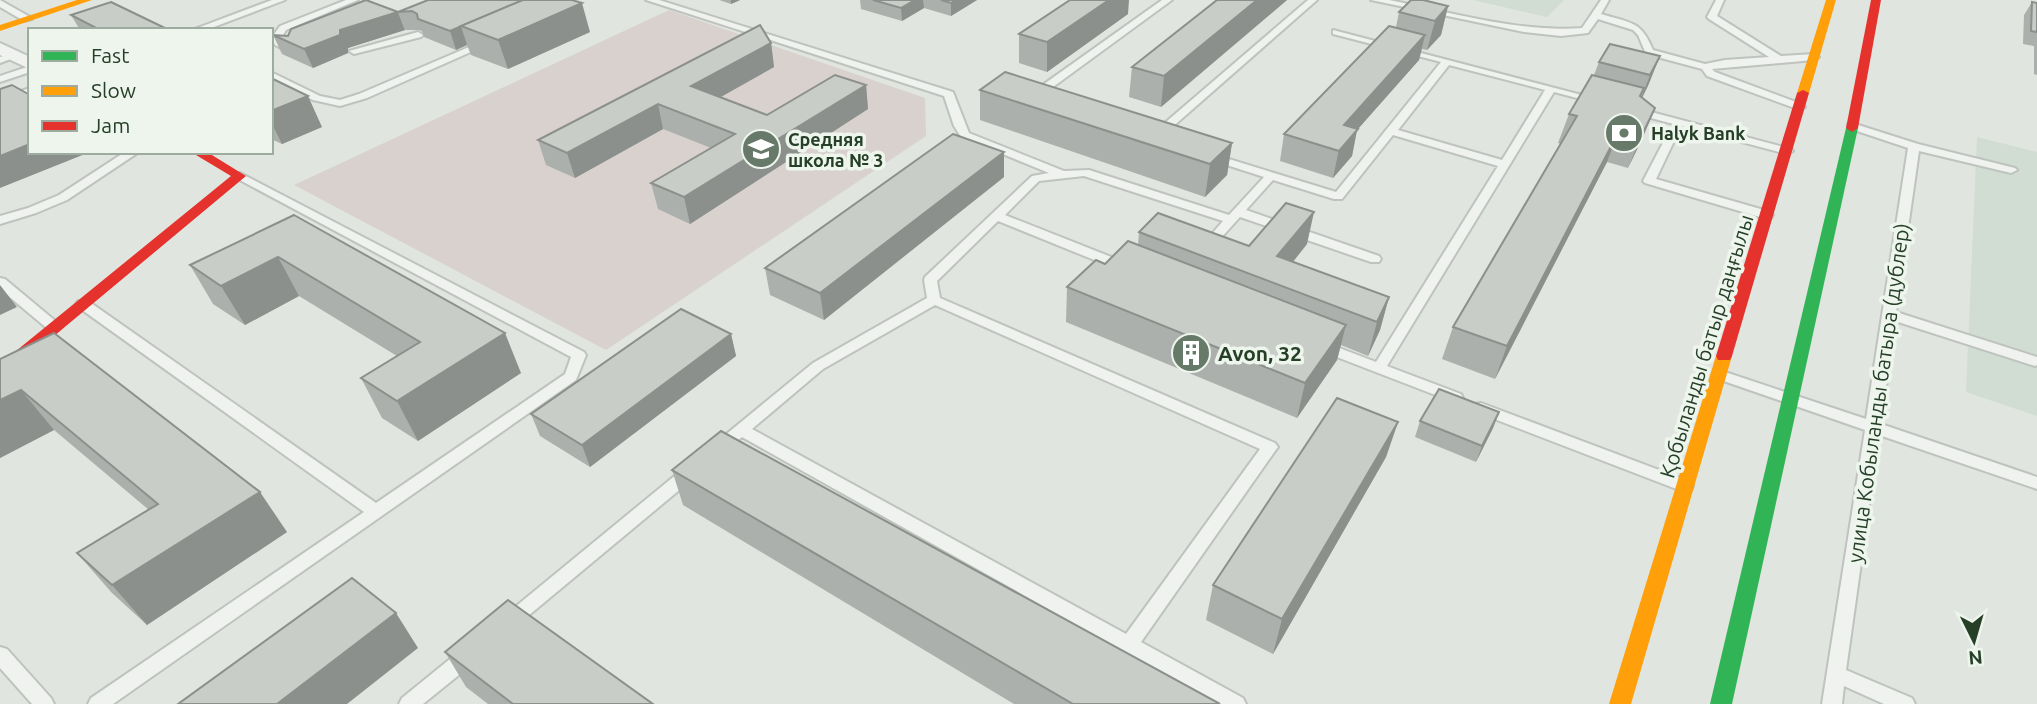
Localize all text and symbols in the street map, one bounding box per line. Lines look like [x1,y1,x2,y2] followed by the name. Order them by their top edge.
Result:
[28,28,273,154] legend
[91,43,129,67] text: Fast
[91,78,136,102] text: Slow
[1603,112,1645,154] bank icon: Halyk Bank
[91,113,130,137] text: Jam
[1651,123,1745,143] place label: Halyk Bank
[740,128,782,170] school or university icon: Средняя школа № 3
[788,129,883,170] place label: Средняя школа № 3
[1654,211,1758,481] street label: Қобыланды батыр даңғылы
[1842,221,1914,565] street label: улица Кобыланды батыра (дублер)
[1170,332,1212,374] building icon: Avon, 32
[1218,341,1302,365] place label: Avon, 32
[1939,606,2009,676] north arrow
[1967,646,1984,670] text: N

